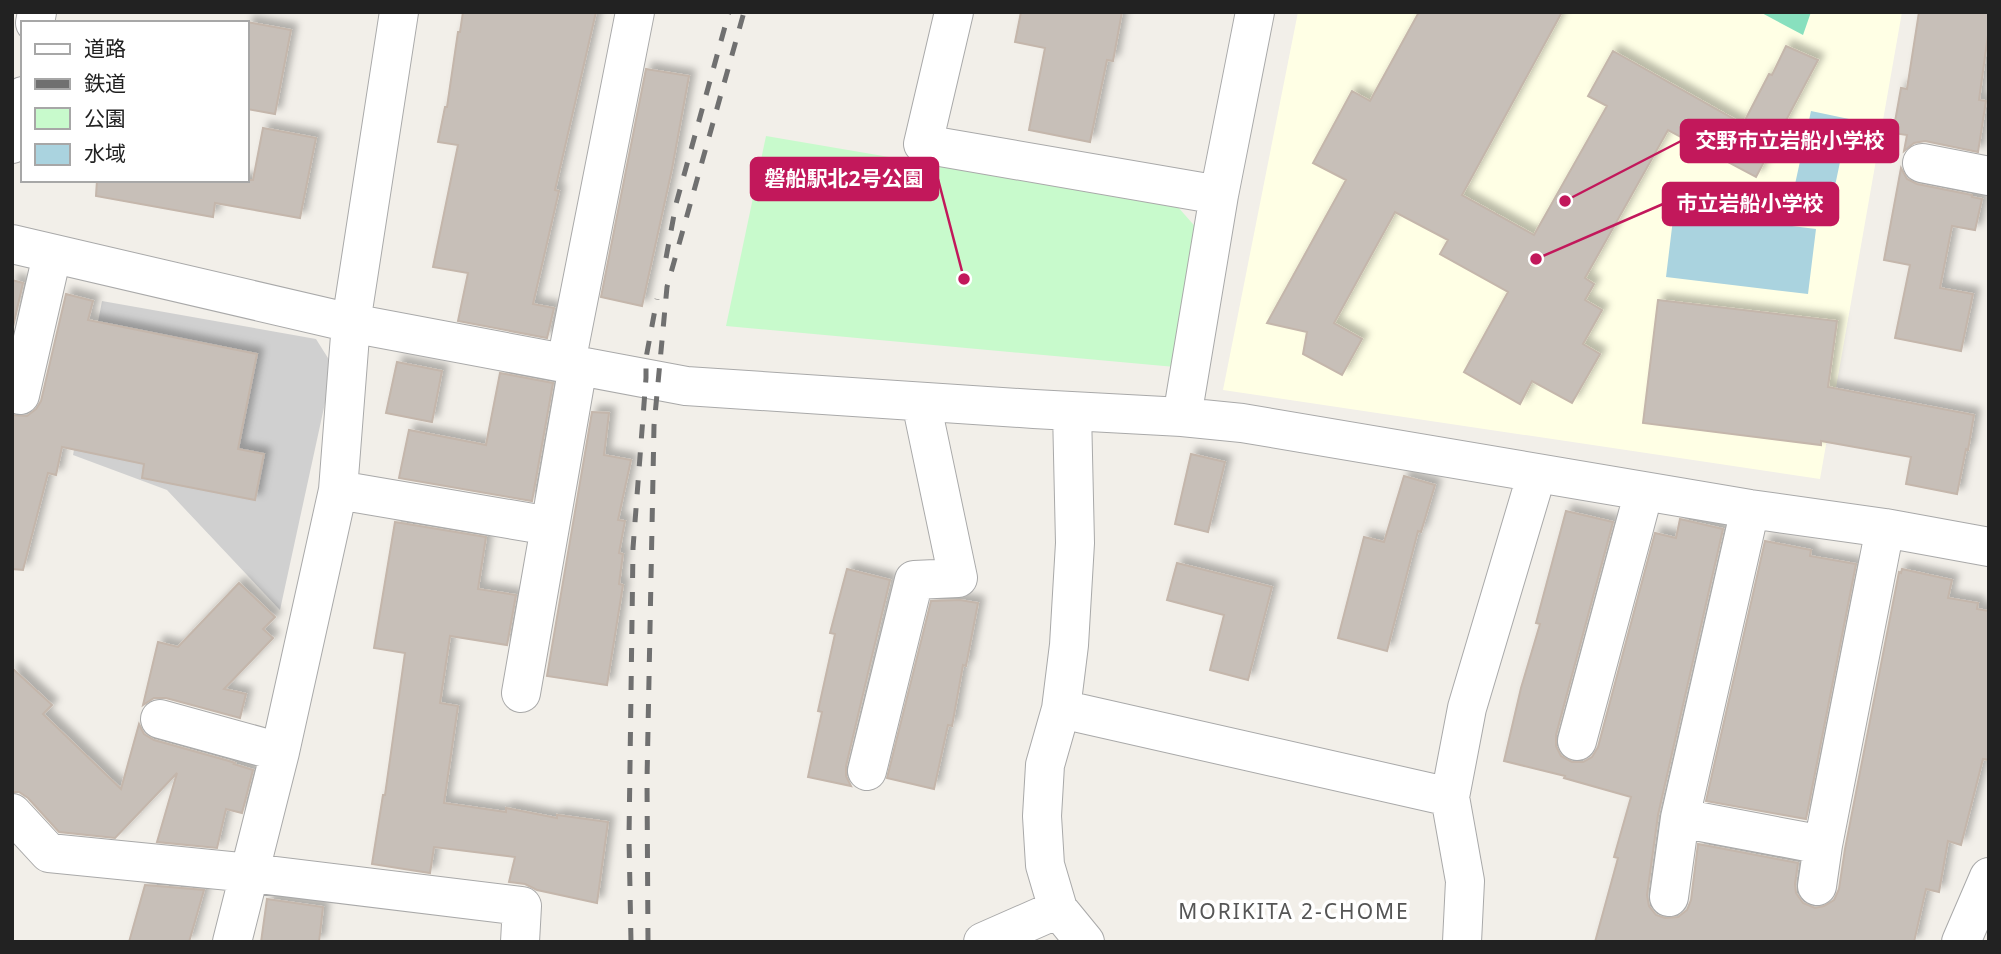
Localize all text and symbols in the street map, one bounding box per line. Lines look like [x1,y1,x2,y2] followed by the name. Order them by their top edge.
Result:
[21,21,248,182] legend
[84,34,126,62] text: 道路
[84,69,126,97] text: 鉄道
[84,104,126,132] text: 公園
[1681,120,1898,162] callout: 交野市立岩船小学校
[1696,126,1885,154] text: 交野市立岩船小学校
[84,139,126,167] text: 水域
[751,158,938,200] callout: 磐船駅北2号公園
[764,164,924,192] text: 磐船駅北2号公園
[1663,183,1838,225] callout: 市立岩船小学校
[1677,189,1824,217] text: 市立岩船小学校
[1178,897,1410,925] district label: MORIKITA 2-CHOME

